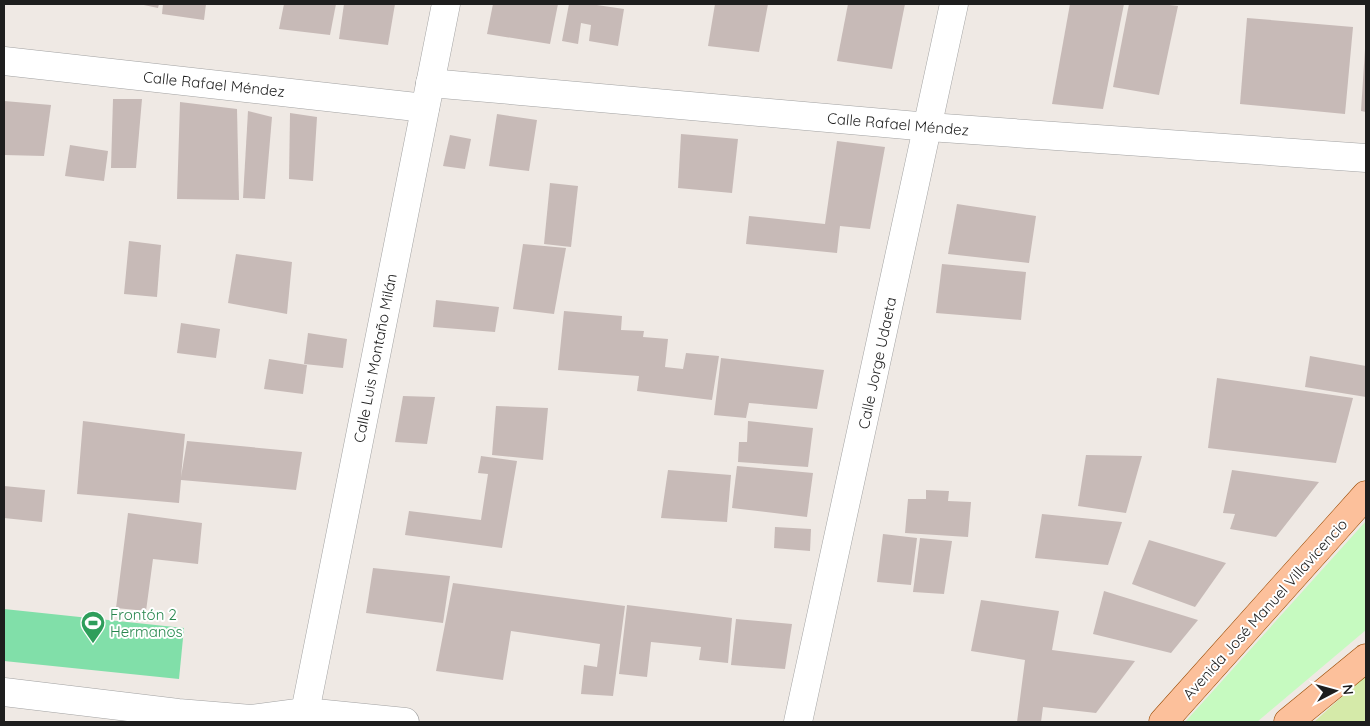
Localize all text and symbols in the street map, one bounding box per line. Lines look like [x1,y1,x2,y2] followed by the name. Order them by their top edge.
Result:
[142,67,286,101] street label: Calle Rafael Méndez
[826,108,970,140] street label: Calle Rafael Méndez
[349,272,401,444] street label: Calle Luis Montaño Milán
[854,295,900,431] street label: Calle Jorge Udaeta
[1179,515,1351,703] street label: Avenida José Manuel Villavicencio
[110,605,183,641] place label: Frontón 2 Hermanos
[80,610,106,644] sports icon: Frontón 2 Hermanos
[1310,666,1360,716] north arrow
[1338,684,1357,696] text: N

